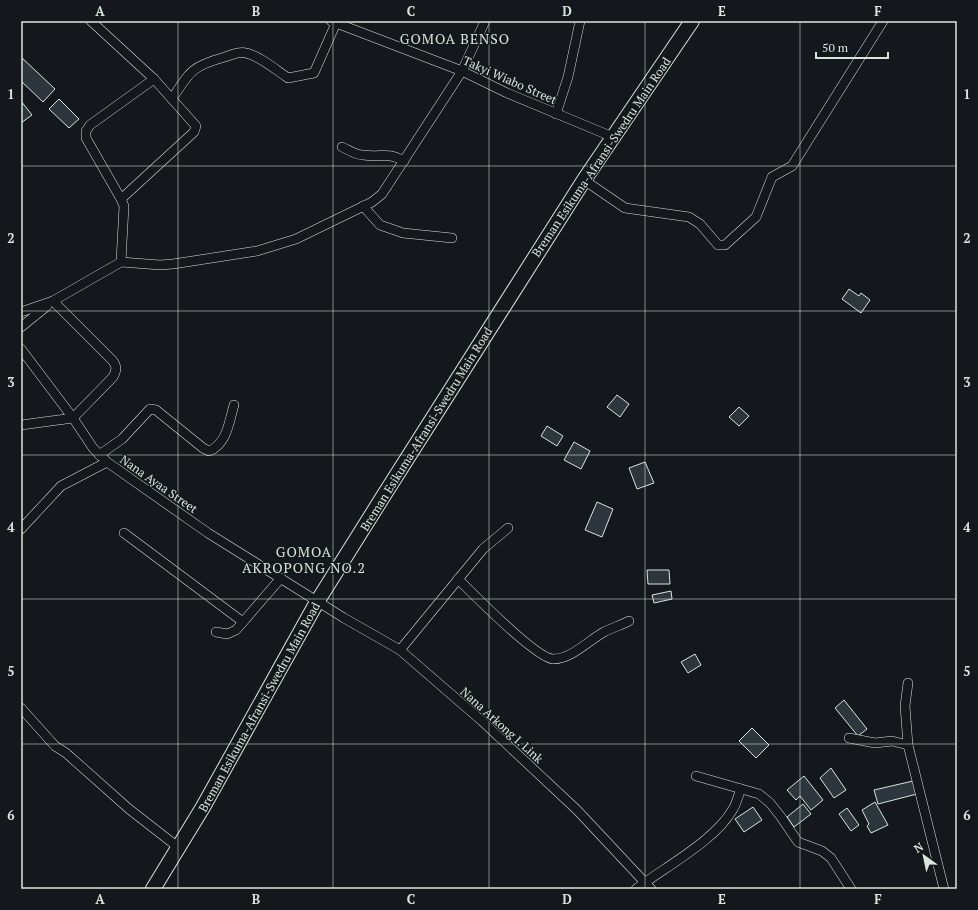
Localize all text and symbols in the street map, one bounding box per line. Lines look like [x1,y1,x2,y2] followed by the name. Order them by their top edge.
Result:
[95,2,105,20] text: A
[252,2,260,20] text: B
[407,2,415,20] text: C
[562,2,572,20] text: D
[718,2,726,20] text: E
[874,2,882,20] text: F
[400,29,510,48] district label: GOMOA BENSO
[816,34,888,60] scale bar
[822,40,849,55] text: 50 m
[461,53,560,108] street label: Takyi Wiabo Street
[528,54,674,260] street label: Breman Esikuma-Afransi-Swedru Main Road
[7,85,15,103] text: 1
[963,85,971,103] text: 1
[7,229,15,247] text: 2
[963,229,971,247] text: 2
[357,324,495,534] street label: Breman Esikuma-Afransi-Swedru Main Road
[7,373,15,391] text: 3
[963,373,971,391] text: 3
[117,452,201,517] street label: Nana Ayaa Street
[7,518,15,536] text: 4
[963,518,971,536] text: 4
[242,542,366,577] district label: GOMOA AKROPONG NO.2
[195,599,323,814] street label: Breman Esikuma-Afransi-Swedru Main Road
[7,662,15,680] text: 5
[963,662,971,680] text: 5
[458,684,547,767] street label: Nana Arkong I. Link
[7,806,15,824] text: 6
[963,806,971,824] text: 6
[904,836,944,876] north arrow
[911,839,926,856] text: N
[95,890,105,908] text: A
[252,890,260,908] text: B
[407,890,415,908] text: C
[562,890,572,908] text: D
[718,890,726,908] text: E
[874,890,882,908] text: F

